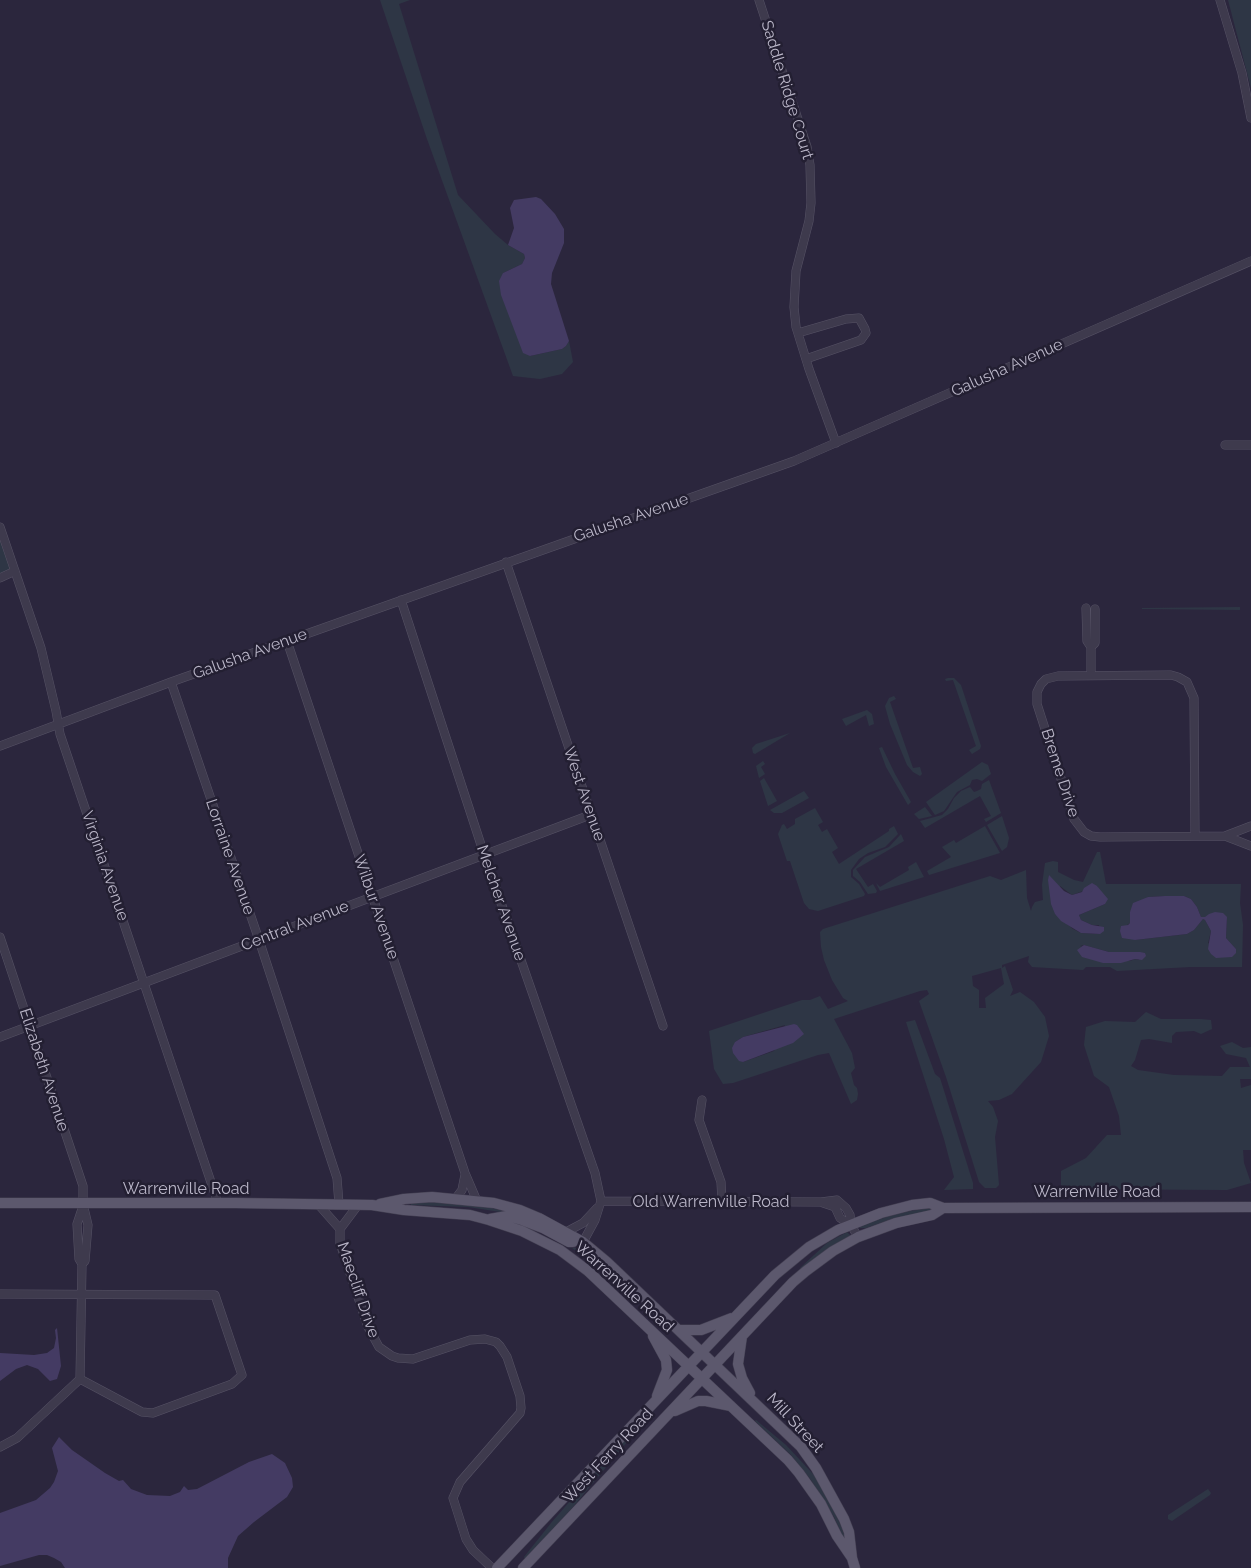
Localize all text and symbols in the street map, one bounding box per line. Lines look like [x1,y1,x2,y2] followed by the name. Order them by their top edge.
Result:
[757,18,817,162] street label: Saddle Ridge Court
[948,335,1066,401] street label: Galusha Avenue
[571,489,691,547] street label: Galusha Avenue
[190,624,310,684] street label: Galusha Avenue
[1037,726,1083,820] street label: Breme Drive
[559,744,609,844] street label: West Avenue
[201,797,259,917] street label: Lorraine Avenue
[77,809,133,923] street label: Virginia Avenue
[472,843,530,963] street label: Melcher Avenue
[349,852,403,962] street label: Wilbur Avenue
[238,897,352,955] street label: Central Avenue
[15,1006,73,1134] street label: Elizabeth Avenue
[123,1179,249,1199] street label: Warrenville Road
[1034,1182,1160,1202] street label: Warrenville Road
[632,1192,790,1212] street label: Old Warrenville Road
[571,1237,677,1337] street label: Warrenville Road
[333,1239,383,1341] street label: Maecliff Drive
[763,1389,827,1457] street label: Mill Street
[559,1405,657,1507] street label: West Ferry Road

